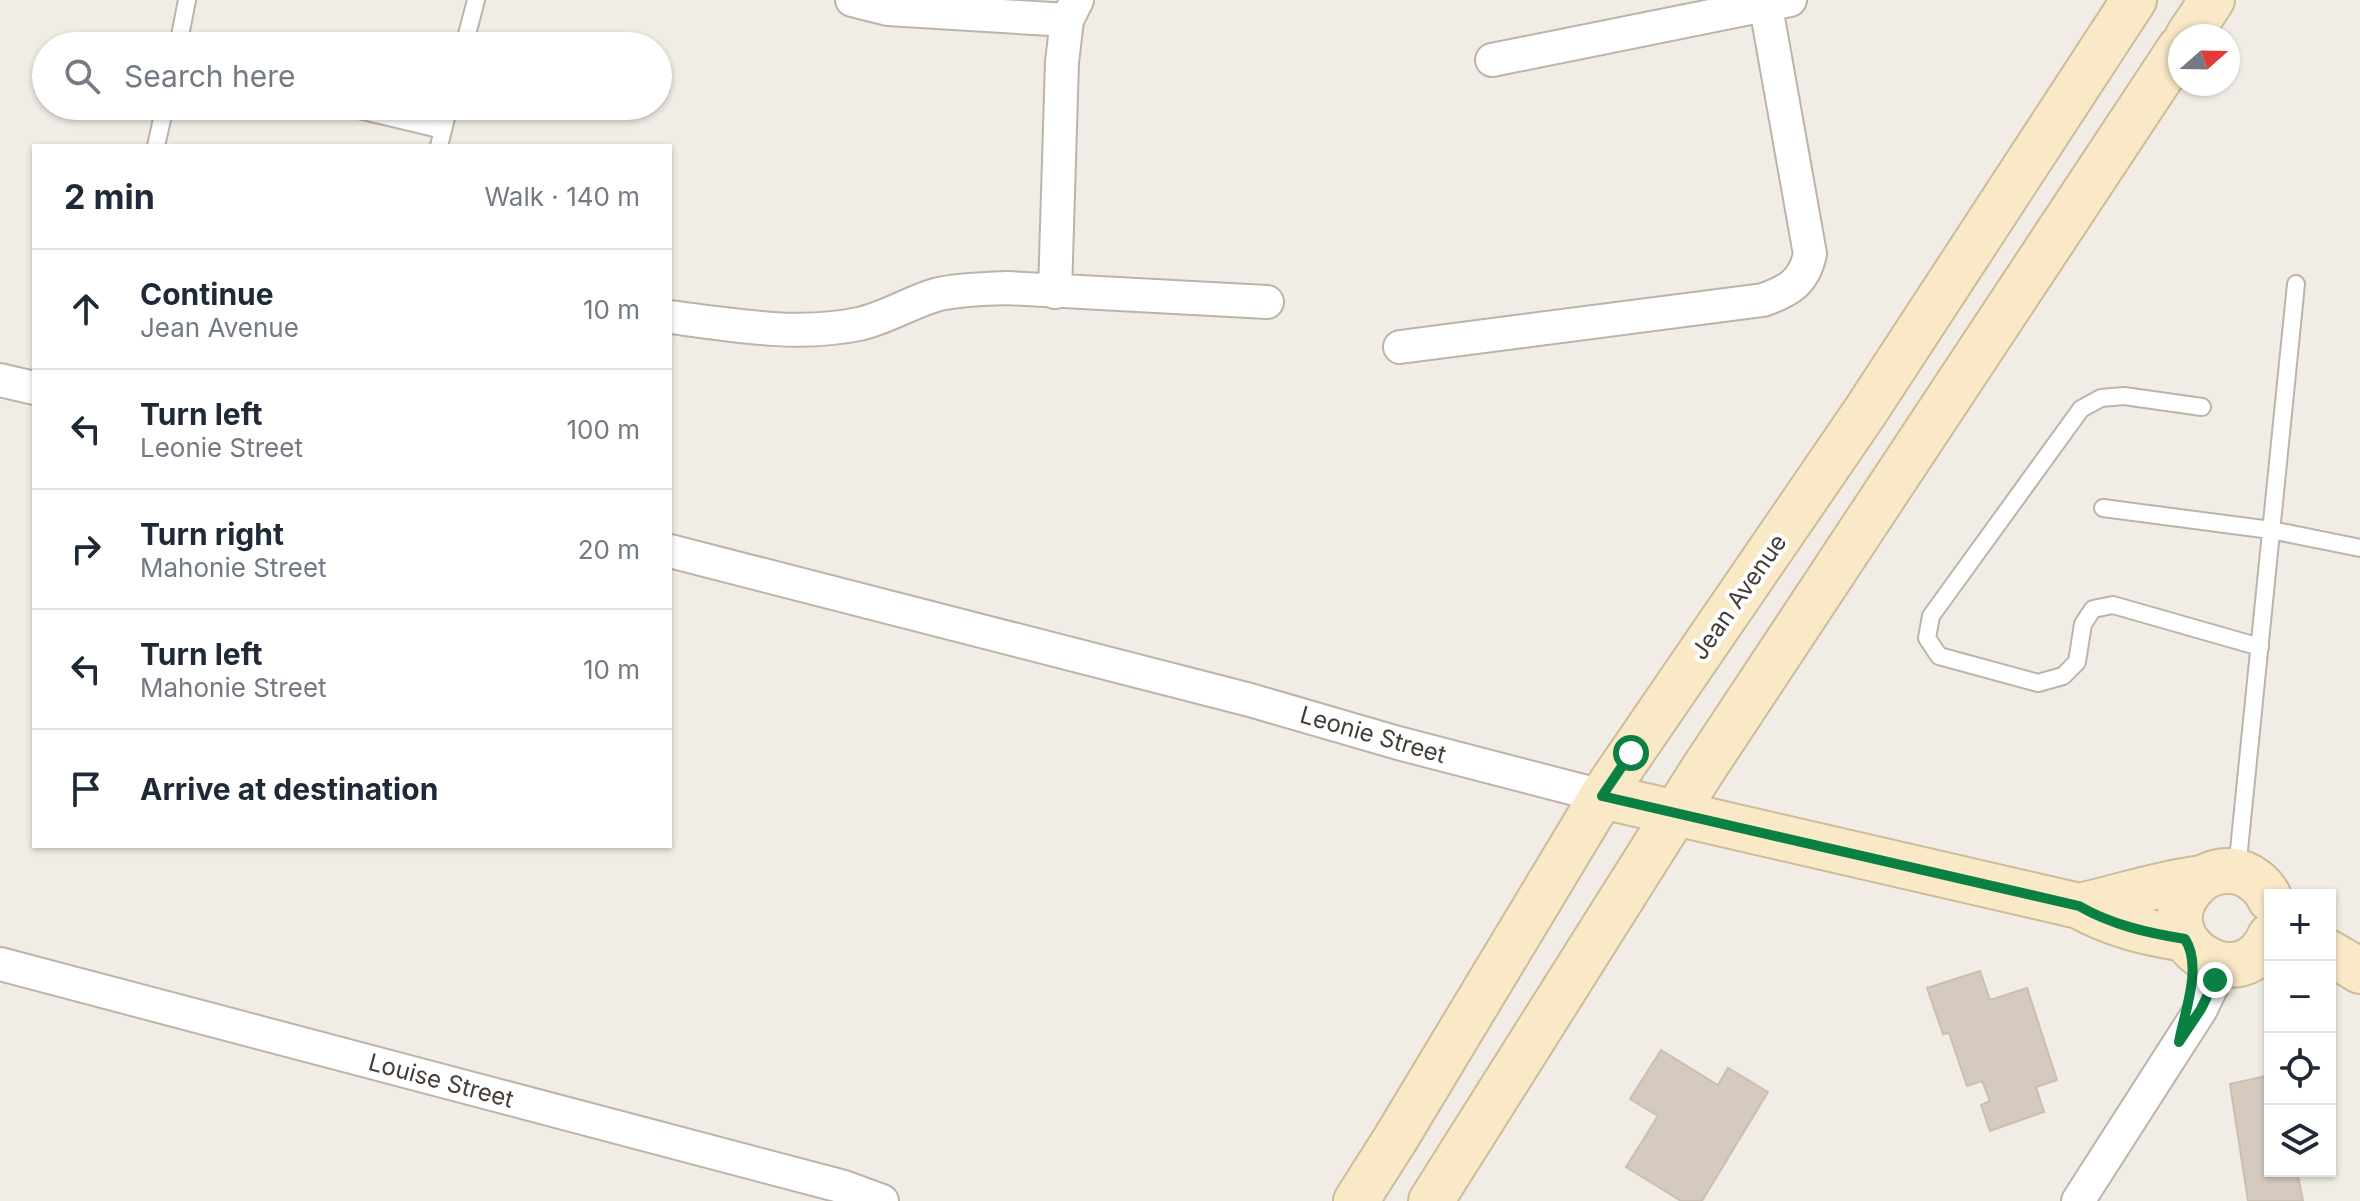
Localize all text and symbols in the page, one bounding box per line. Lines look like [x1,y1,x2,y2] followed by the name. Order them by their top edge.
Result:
[2168,24,2240,96] north arrow
[32,32,672,120] search box
[60,54,104,98] icon: search
[124,58,296,94] text: Search here
[64,176,155,217] text: 2 min
[485,181,640,212] text: Walk · 140 m
[140,276,274,312] text: Continue
[64,287,108,331] icon: ahead
[583,294,640,325] text: 10 m
[140,312,299,343] text: Jean Avenue
[140,396,262,432] text: Turn left
[64,407,108,451] icon: left
[567,414,640,445] text: 100 m
[140,432,303,463] text: Leonie Street
[140,516,284,552] text: Turn right
[64,527,108,571] icon: right
[1685,528,1793,665] street label: Jean Avenue
[578,534,640,565] text: 20 m
[140,552,327,583] text: Mahonie Street
[140,636,262,672] text: Turn left
[64,647,108,691] icon: left
[583,654,640,685] text: 10 m
[140,672,327,703] text: Mahonie Street
[1297,700,1450,769] street label: Leonie Street
[1613,735,1649,771] route start
[64,767,108,811] icon: arrive
[140,771,438,807] text: Arrive at destination
[2264,889,2336,1177] map controls
[2264,889,2336,961] button: +
[2264,961,2336,1033] button: −
[2197,962,2233,998] route end
[2264,1033,2336,1105] button: locate
[365,1047,517,1114] street label: Louise Street
[2264,1105,2336,1177] button: layers

